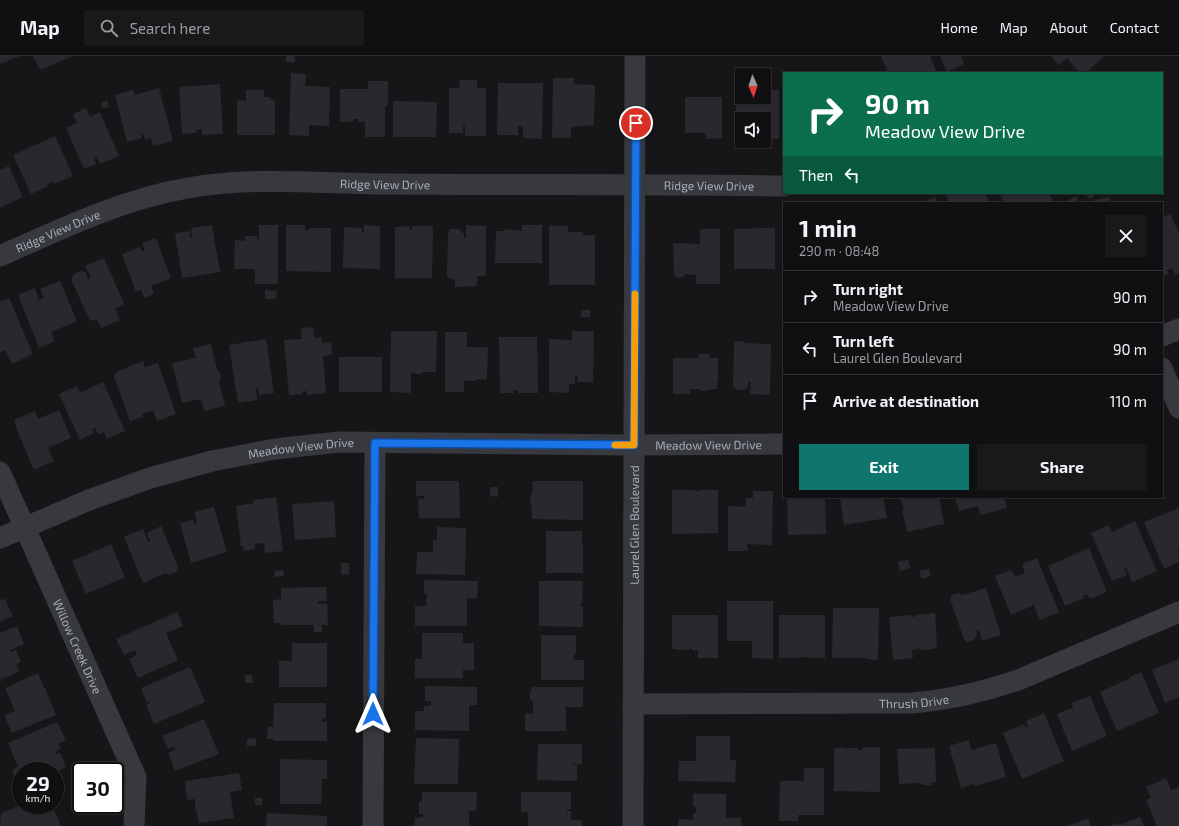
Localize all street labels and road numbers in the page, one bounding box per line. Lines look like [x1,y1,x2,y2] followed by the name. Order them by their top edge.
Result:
[340,176,430,191] street label: Ridge View Drive
[664,178,754,193] street label: Ridge View Drive
[13,207,102,255] street label: Ridge View Drive
[247,435,354,461] street label: Meadow View Drive
[655,437,762,452] street label: Meadow View Drive
[627,465,641,585] street label: Laurel Glen Boulevard
[51,597,105,696] street label: Willow Creek Drive
[879,691,950,710] street label: Thrush Drive

